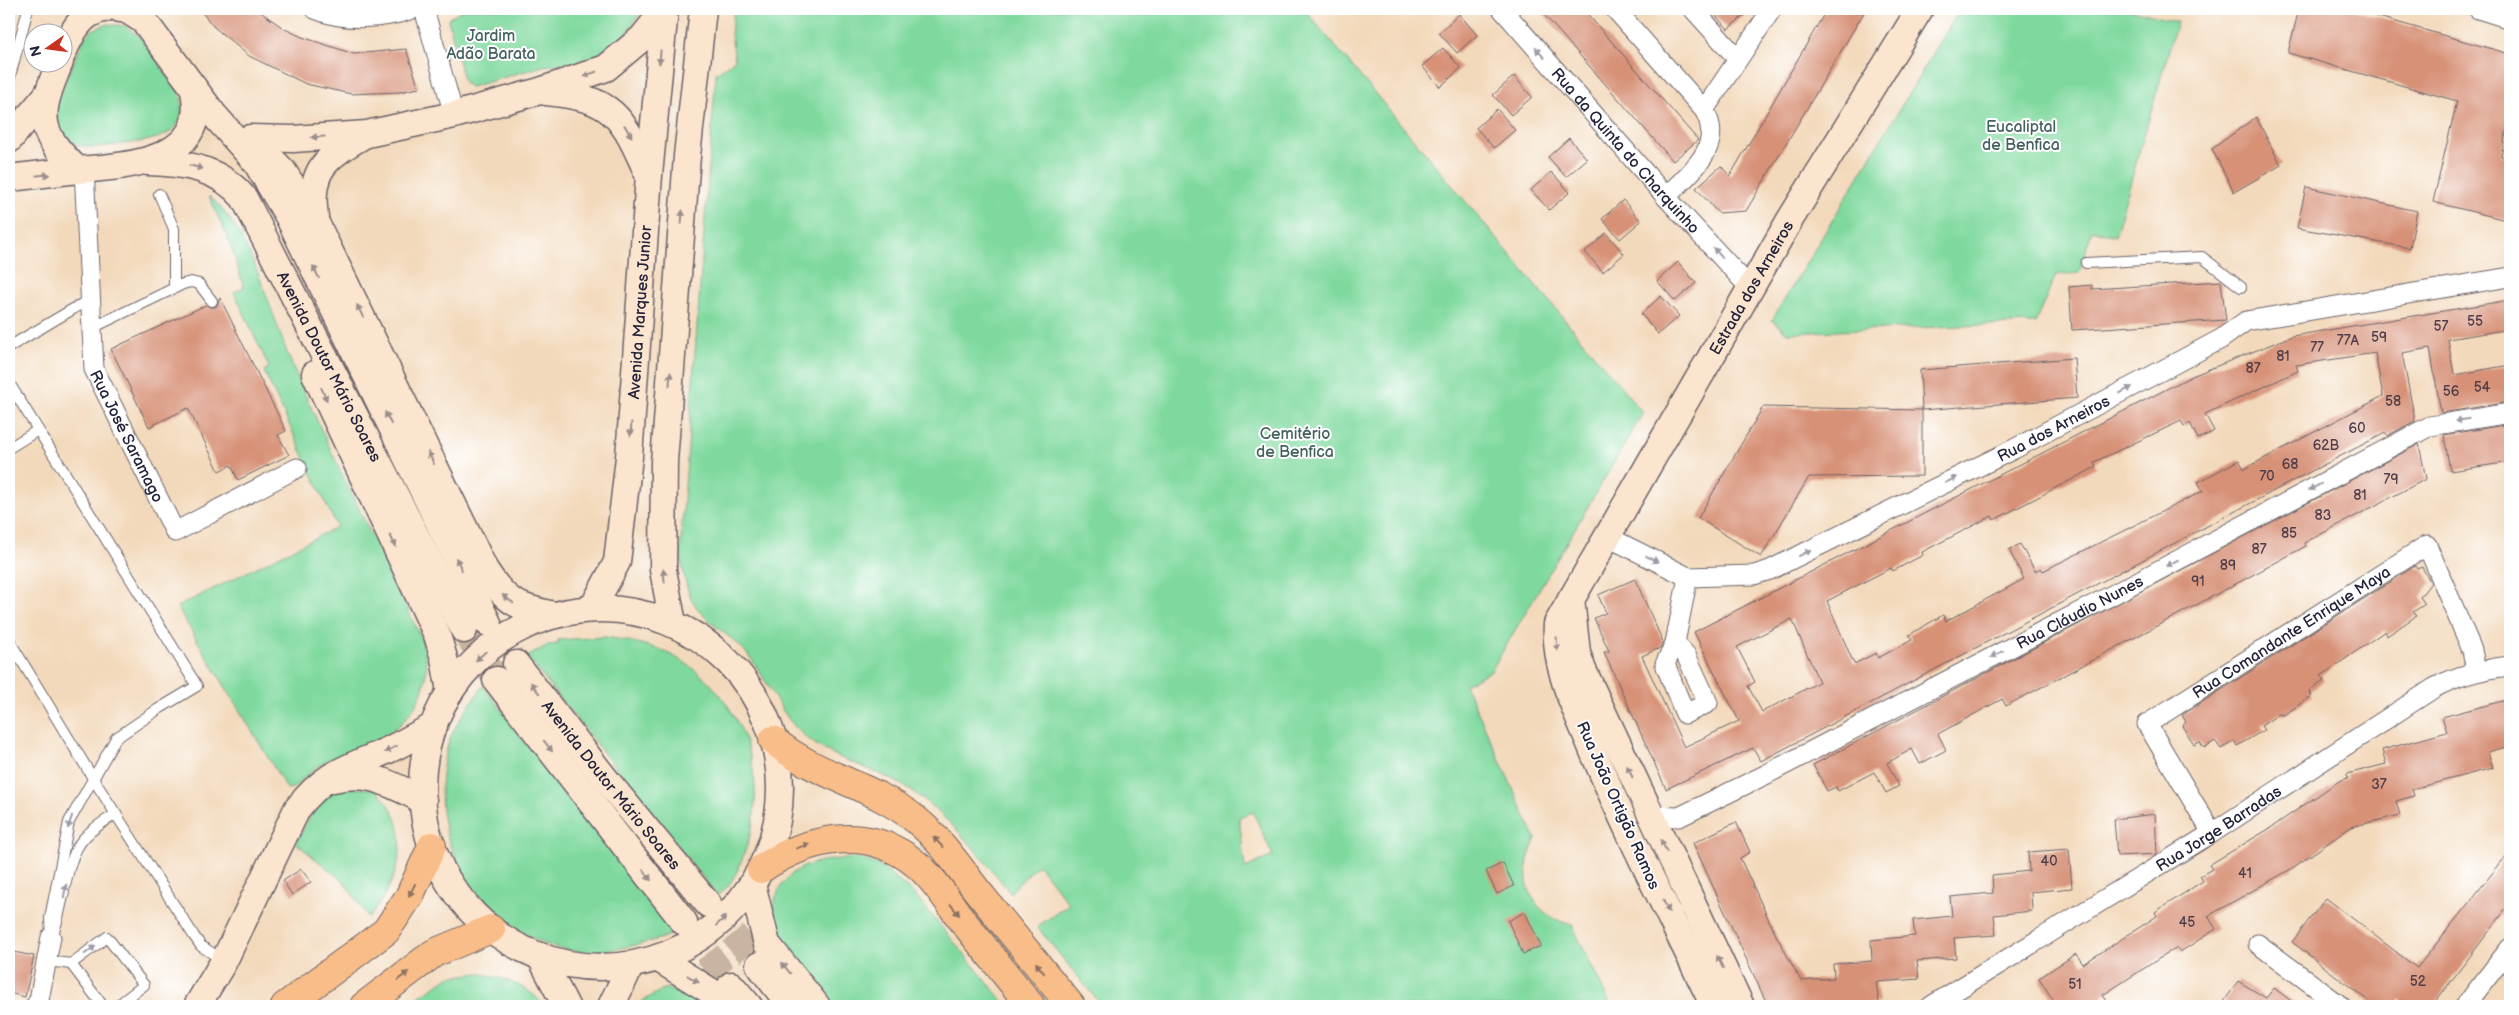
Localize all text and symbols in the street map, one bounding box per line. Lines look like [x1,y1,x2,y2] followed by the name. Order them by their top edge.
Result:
[22,22,72,72] north arrow
[446,27,536,64] park label: Jardim Adão Barata
[26,44,45,58] text: N
[1535,47,1546,60] one-way arrow
[656,50,664,66] one-way arrow
[1547,65,1703,238] street label: Rua da Quinta do Charquinho
[582,71,597,78] one-way arrow
[1982,118,2060,155] park label: Eucaliptal de Benfica
[623,124,632,137] one-way arrow
[310,134,326,142] one-way arrow
[189,164,204,172] one-way arrow
[36,171,52,179] one-way arrow
[679,208,687,224] one-way arrow
[1706,218,1798,359] street label: Estrada dos Arneiros
[625,225,656,400] street label: Avenida Marques Junior
[1712,248,1724,260] one-way arrow
[312,265,320,279] one-way arrow
[272,269,385,465] street label: Avenida Doutor Mário Soares
[355,304,364,319] one-way arrow
[2467,313,2483,330] house number: 55
[2434,318,2449,335] house number: 57
[2371,329,2387,346] house number: 59
[2337,332,2360,349] house number: 77A
[2310,339,2324,356] house number: 77
[2276,348,2290,365] house number: 81
[2245,360,2261,377] house number: 87
[85,367,167,506] street label: Rua José Saramago
[666,370,674,386] one-way arrow
[2474,379,2491,396] house number: 54
[2443,383,2460,400] house number: 56
[2119,385,2133,394] one-way arrow
[320,387,328,401] one-way arrow
[1994,392,2113,467] street label: Rua dos Arneiros
[2385,393,2401,410] house number: 58
[383,411,391,425] one-way arrow
[2454,417,2470,425] one-way arrow
[2349,420,2365,437] house number: 60
[627,421,635,437] one-way arrow
[1256,425,1334,462] park label: Cemitério de Benfica
[2313,437,2340,454] house number: 62B
[426,451,434,465] one-way arrow
[2282,456,2298,473] house number: 68
[2259,468,2275,485] house number: 70
[2384,471,2398,488] house number: 79
[1944,476,1958,484] one-way arrow
[2309,482,2322,491] one-way arrow
[2353,487,2367,504] house number: 81
[2315,507,2331,524] house number: 83
[2281,525,2297,542] house number: 85
[389,534,397,548] one-way arrow
[2251,541,2267,558] house number: 87
[1798,549,1812,557] one-way arrow
[1645,555,1659,563] one-way arrow
[455,557,463,571] one-way arrow
[2220,557,2236,574] house number: 89
[2165,559,2179,567] one-way arrow
[2190,563,2394,703] street label: Rua Comandante Enrique Maya
[660,568,668,584] one-way arrow
[2014,572,2147,654] street label: Rua Cláudio Nunes
[2191,573,2205,590] house number: 91
[502,594,515,604] one-way arrow
[1553,636,1561,652] one-way arrow
[476,650,488,662] one-way arrow
[1990,650,2004,659] one-way arrow
[530,682,541,695] one-way arrow
[537,697,684,874] street label: Avenida Doutor Mário Soares
[1572,719,1663,893] street label: Rua João Ortigão Ramos
[542,739,553,752] one-way arrow
[383,745,398,753] one-way arrow
[1625,765,1633,779] one-way arrow
[2371,776,2387,793] house number: 37
[2153,782,2286,876] street label: Rua Jorge Barradas
[66,815,74,830] one-way arrow
[932,836,944,848] one-way arrow
[1660,839,1668,853] one-way arrow
[796,842,811,849] one-way arrow
[2041,853,2057,870] house number: 40
[2238,865,2252,882] house number: 41
[642,868,652,882] one-way arrow
[62,882,70,898] one-way arrow
[408,883,416,898] one-way arrow
[1662,899,1670,913] one-way arrow
[949,903,960,916] one-way arrow
[2179,914,2195,931] house number: 45
[714,915,727,926] one-way arrow
[83,944,96,955] one-way arrow
[1716,955,1724,970] one-way arrow
[781,962,792,975] one-way arrow
[1035,962,1046,975] one-way arrow
[396,971,409,982] one-way arrow
[2410,973,2427,990] house number: 52
[686,975,699,984] one-way arrow
[2068,976,2082,993] house number: 51

